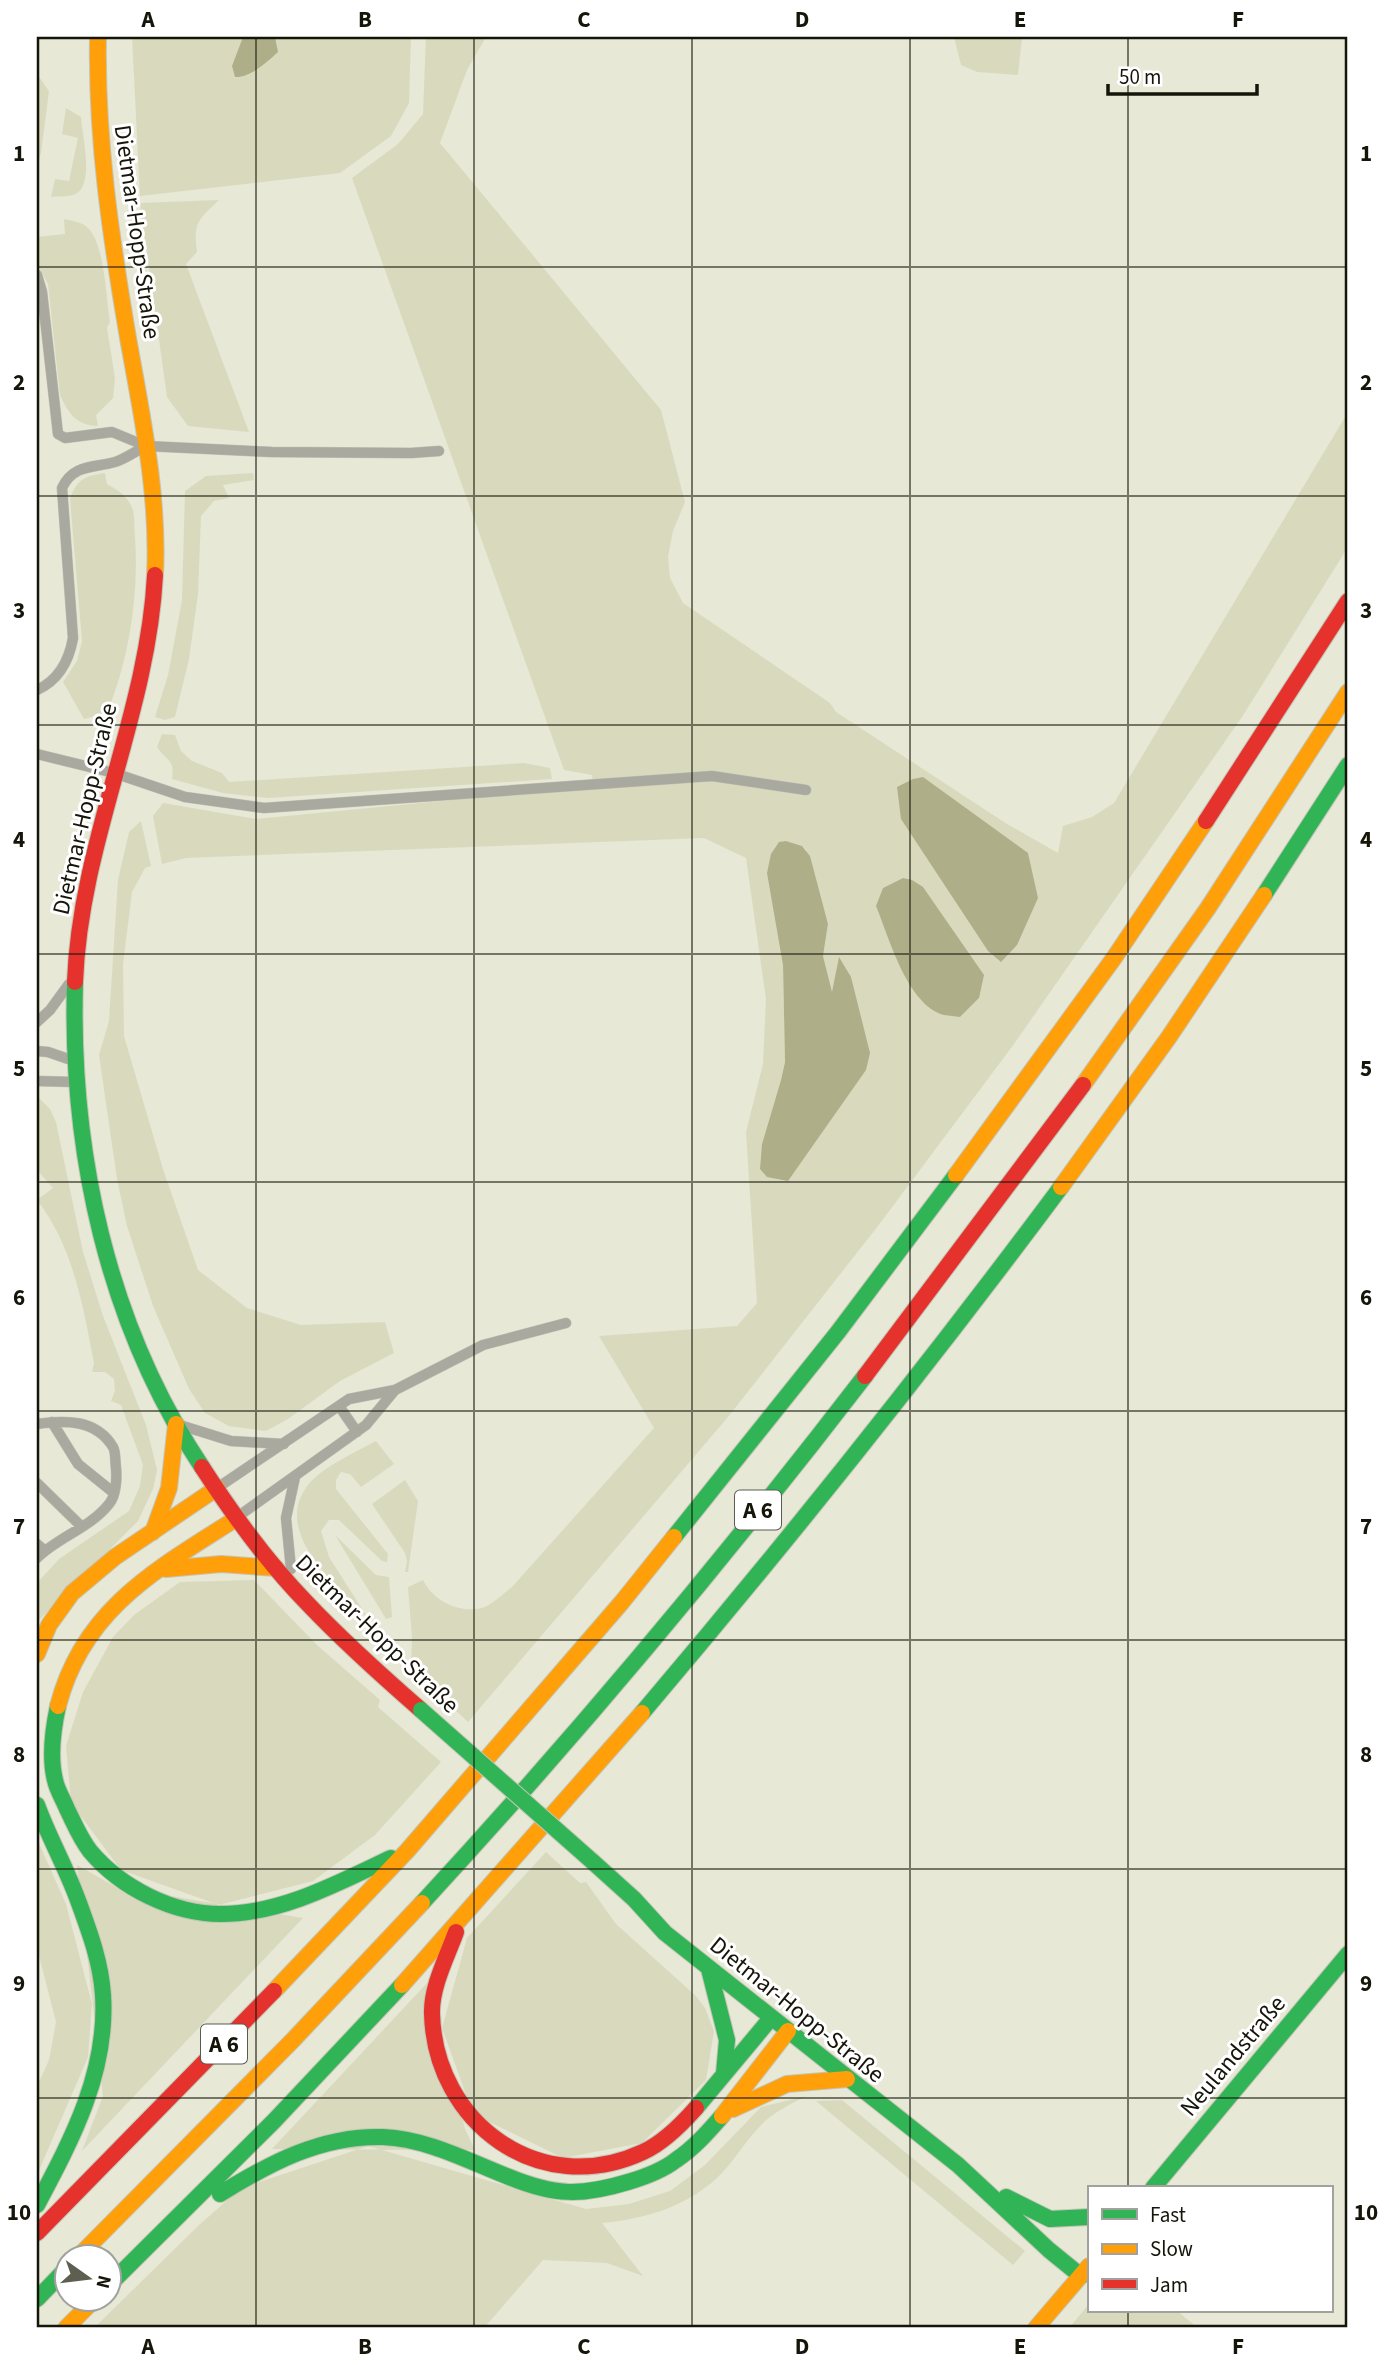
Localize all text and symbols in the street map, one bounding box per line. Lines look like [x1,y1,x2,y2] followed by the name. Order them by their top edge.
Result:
[140,3,155,36] text: A
[358,3,372,36] text: B
[577,3,591,36] text: C
[795,3,809,36] text: D
[1014,3,1026,36] text: E
[1232,3,1244,36] text: F
[1108,52,1257,96] scale bar
[1119,62,1161,92] text: 50 m
[105,123,169,341] street label: Dietmar-Hopp-Straße
[13,137,25,170] text: 1
[1360,137,1372,170] text: 1
[13,366,25,399] text: 2
[1360,366,1372,399] text: 2
[13,594,25,627] text: 3
[1360,594,1372,627] text: 3
[44,700,126,918] street label: Dietmar-Hopp-Straße
[13,823,25,856] text: 4
[1360,823,1372,856] text: 4
[13,1052,25,1085] text: 5
[1360,1052,1372,1085] text: 5
[13,1281,25,1314] text: 6
[1360,1281,1372,1314] text: 6
[735,1490,781,1530] road number: A 6
[13,1510,25,1543] text: 7
[1360,1510,1372,1543] text: 7
[287,1546,467,1722] street label: Dietmar-Hopp-Straße
[13,1738,25,1771] text: 8
[1360,1738,1372,1771] text: 8
[702,1928,892,2092] street label: Dietmar-Hopp-Straße
[13,1967,25,2000] text: 9
[1360,1967,1372,2000] text: 9
[1172,1988,1294,2124] street label: Neulandstraße
[201,2024,247,2064] road number: A 6
[1088,2186,1332,2312] legend
[7,2196,31,2229] text: 10
[1354,2196,1378,2229] text: 10
[1150,2200,1186,2230] text: Fast
[1150,2234,1193,2264] text: Slow
[52,2242,122,2312] north arrow
[1150,2270,1188,2300] text: Jam
[88,2272,118,2291] text: N
[140,2330,155,2363] text: A
[358,2330,372,2363] text: B
[577,2330,591,2363] text: C
[795,2330,809,2363] text: D
[1014,2330,1026,2363] text: E
[1232,2330,1244,2363] text: F

